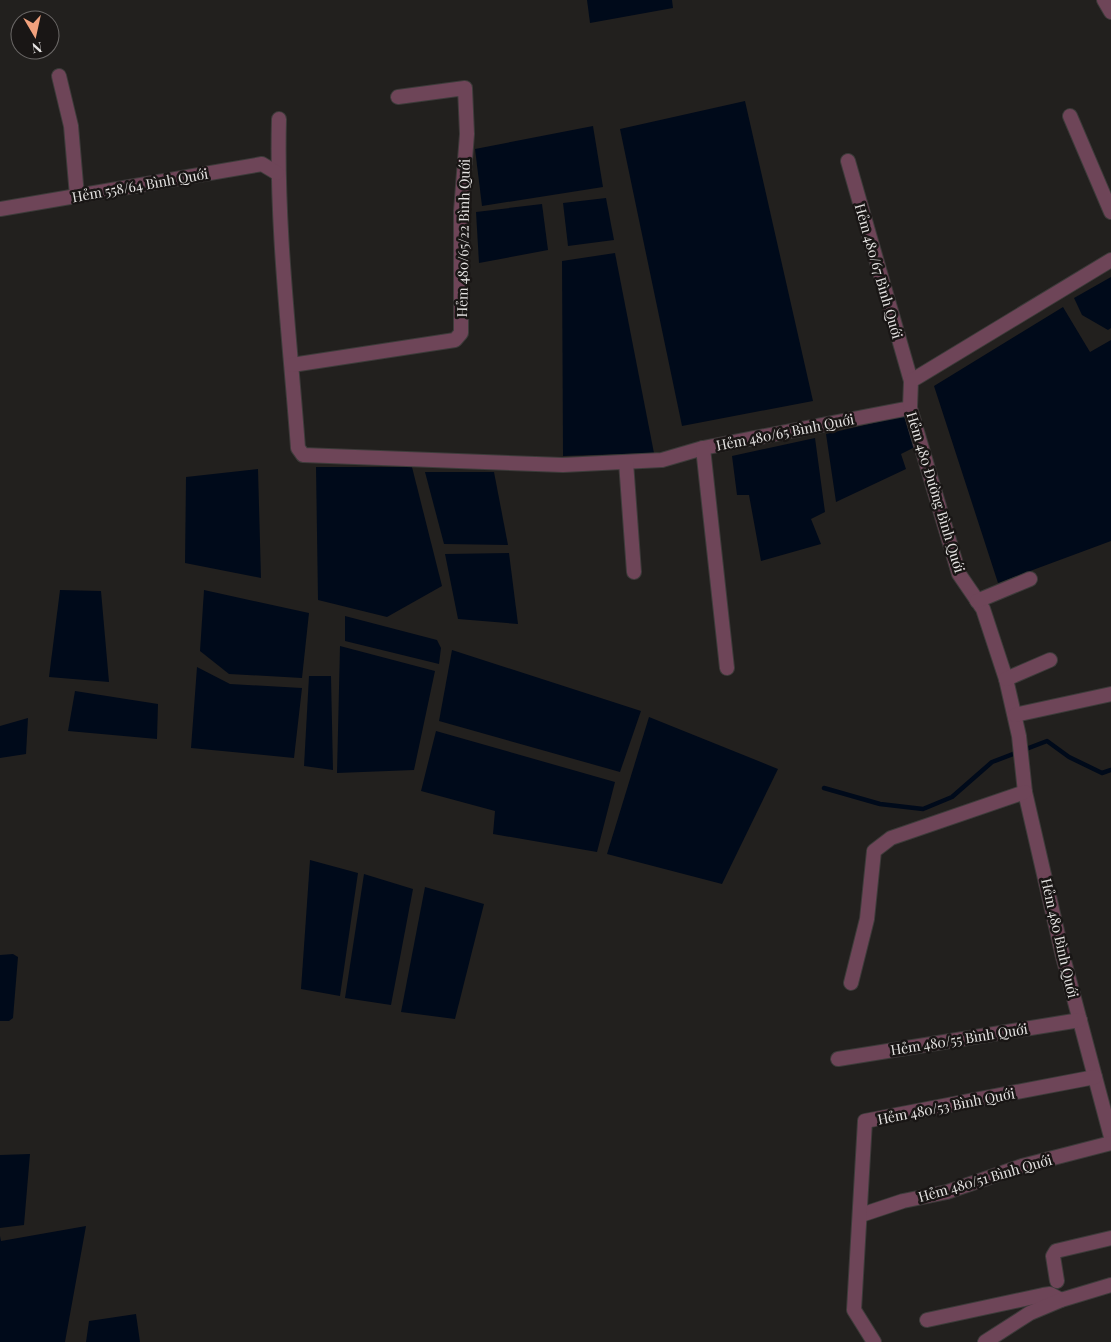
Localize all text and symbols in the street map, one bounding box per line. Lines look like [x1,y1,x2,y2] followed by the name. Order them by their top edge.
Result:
[10,10,60,60] north arrow
[31,38,44,59] text: N
[452,159,474,317] street label: Hẻm 480/65/22 Bình Quới
[70,164,210,206] street label: Hẻm 558/64 Bình Quới
[851,201,907,341] street label: Hẻm 480/67 Bình Quới
[714,409,856,455] street label: Hẻm 480/65 Bình Quới
[902,409,970,575] street label: Hẻm 480 Đường Bình Quới
[1037,876,1083,1000] street label: Hẻm 480 Bình Quới
[889,1019,1029,1059] street label: Hẻm 480/55 Bình Quới
[876,1083,1016,1129] street label: Hẻm 480/53 Bình Quới
[916,1150,1054,1206] street label: Hẻm 480/51 Bình Quới

